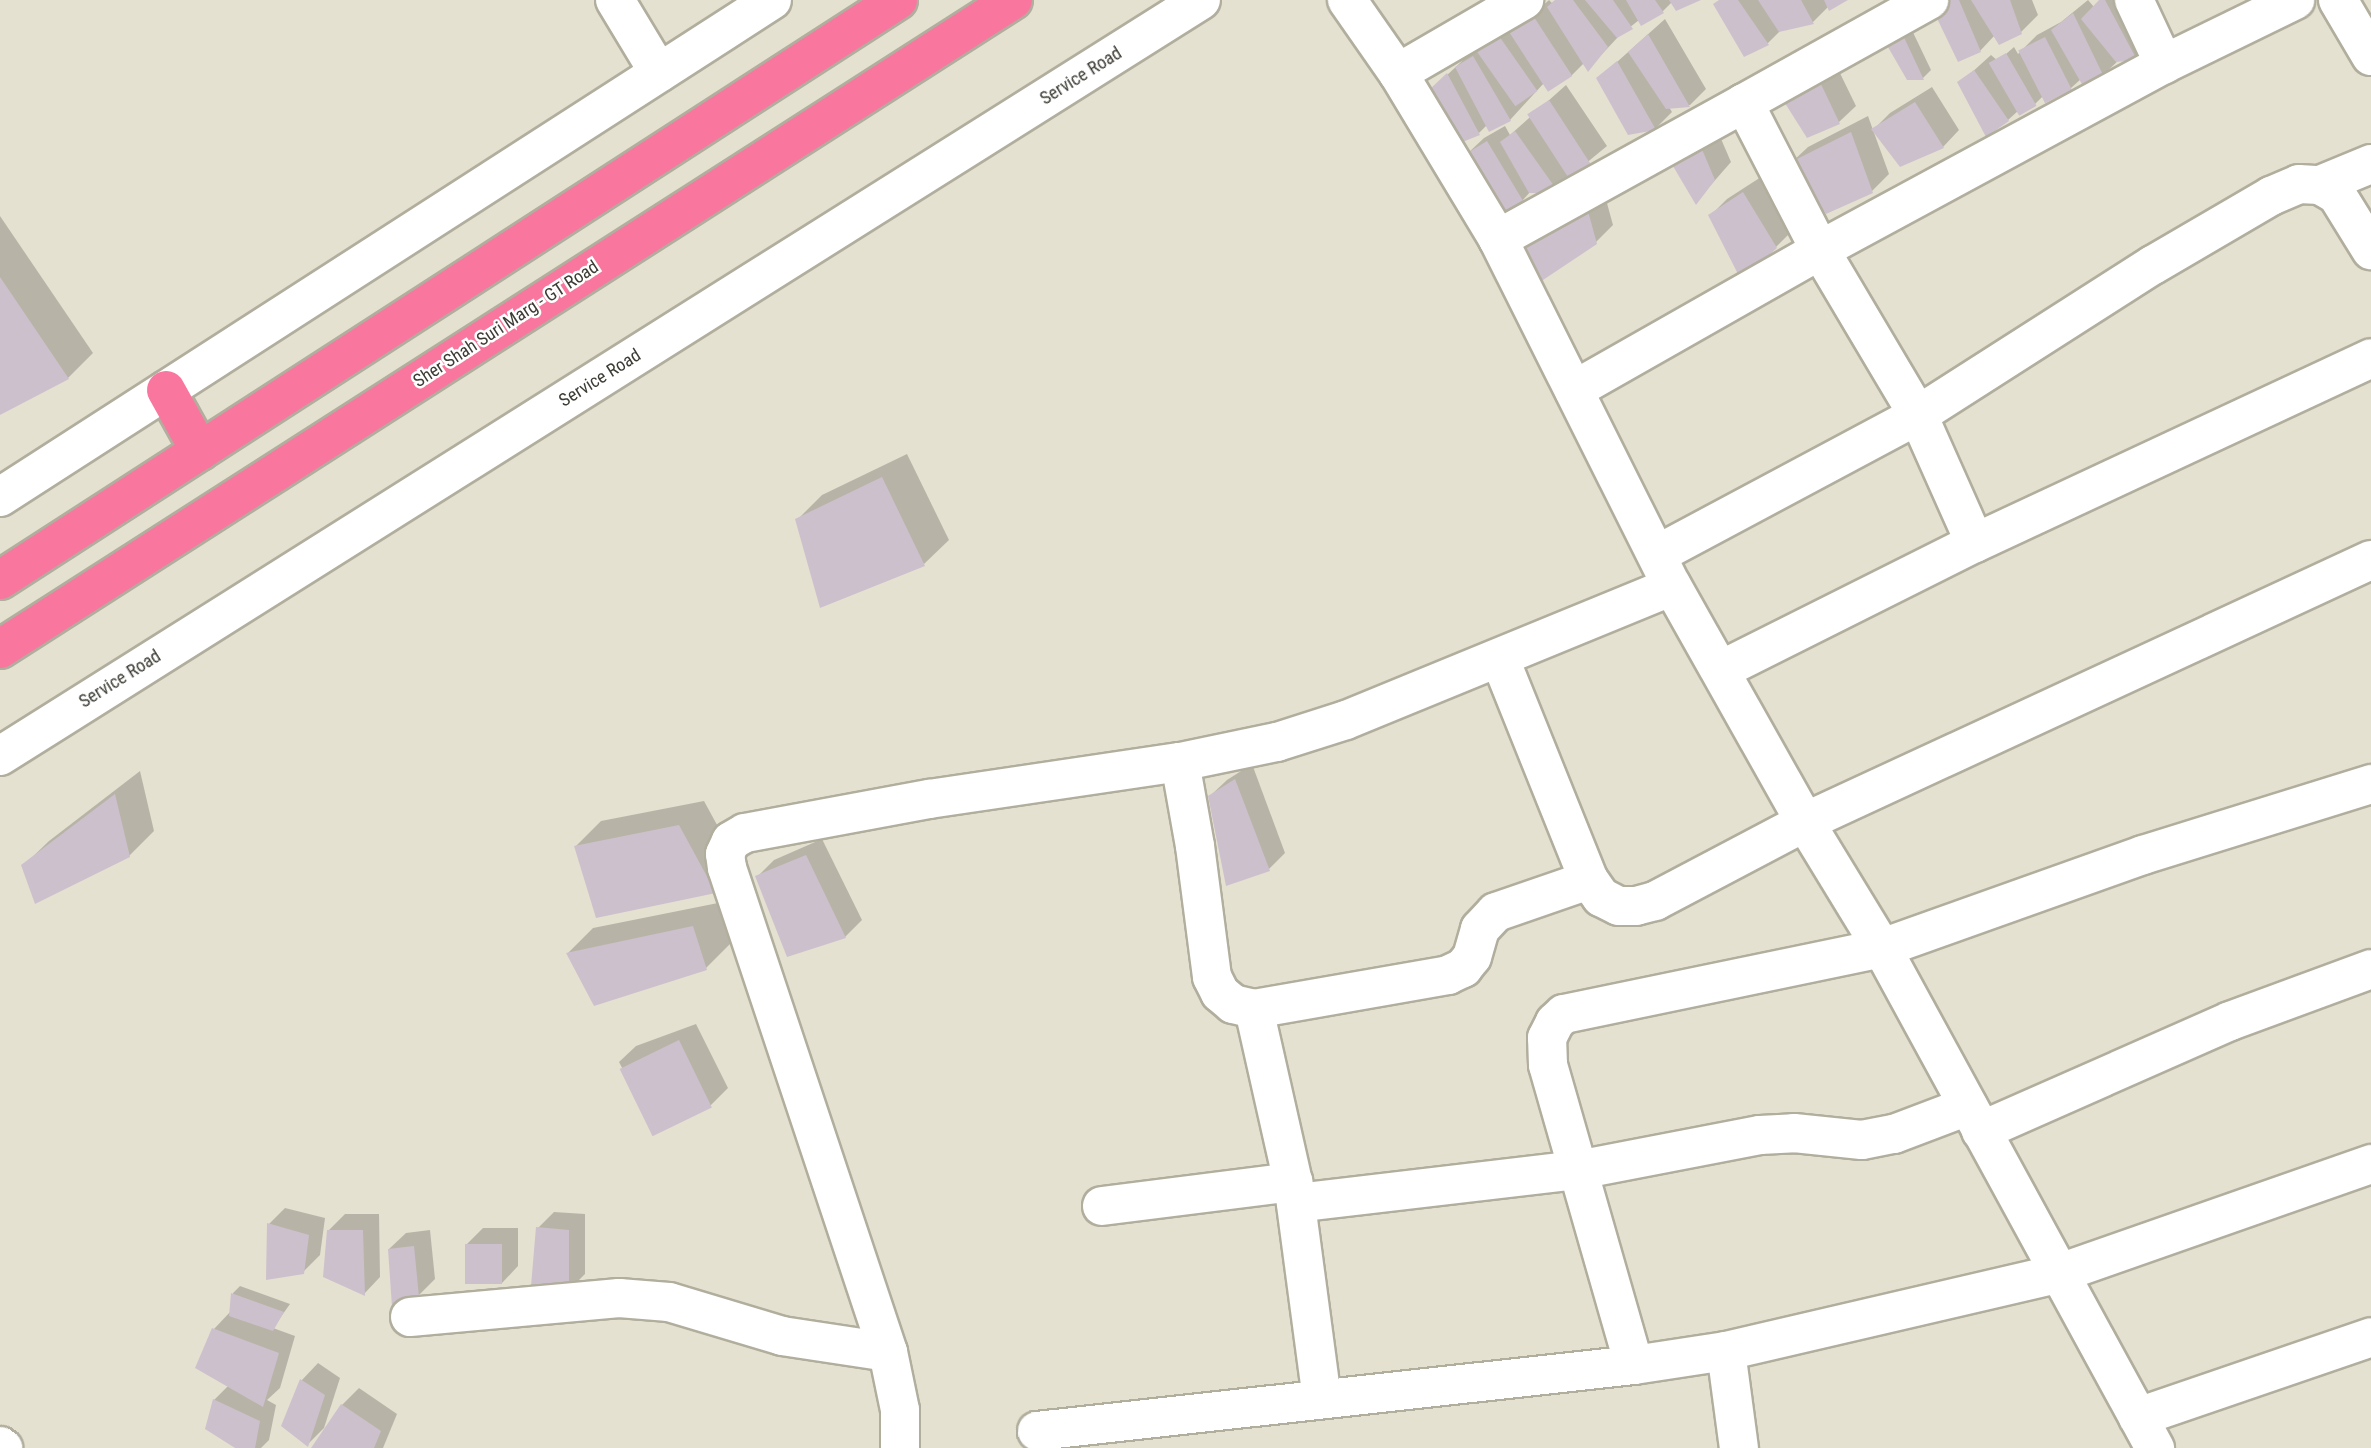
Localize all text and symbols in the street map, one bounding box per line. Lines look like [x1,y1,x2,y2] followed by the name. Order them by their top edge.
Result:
[1036,42,1126,110] street label: Service Road
[409,256,603,392] street label: Sher Shah Suri Marg - GT Road
[555,344,645,412] street label: Service Road
[75,645,165,713] street label: Service Road

